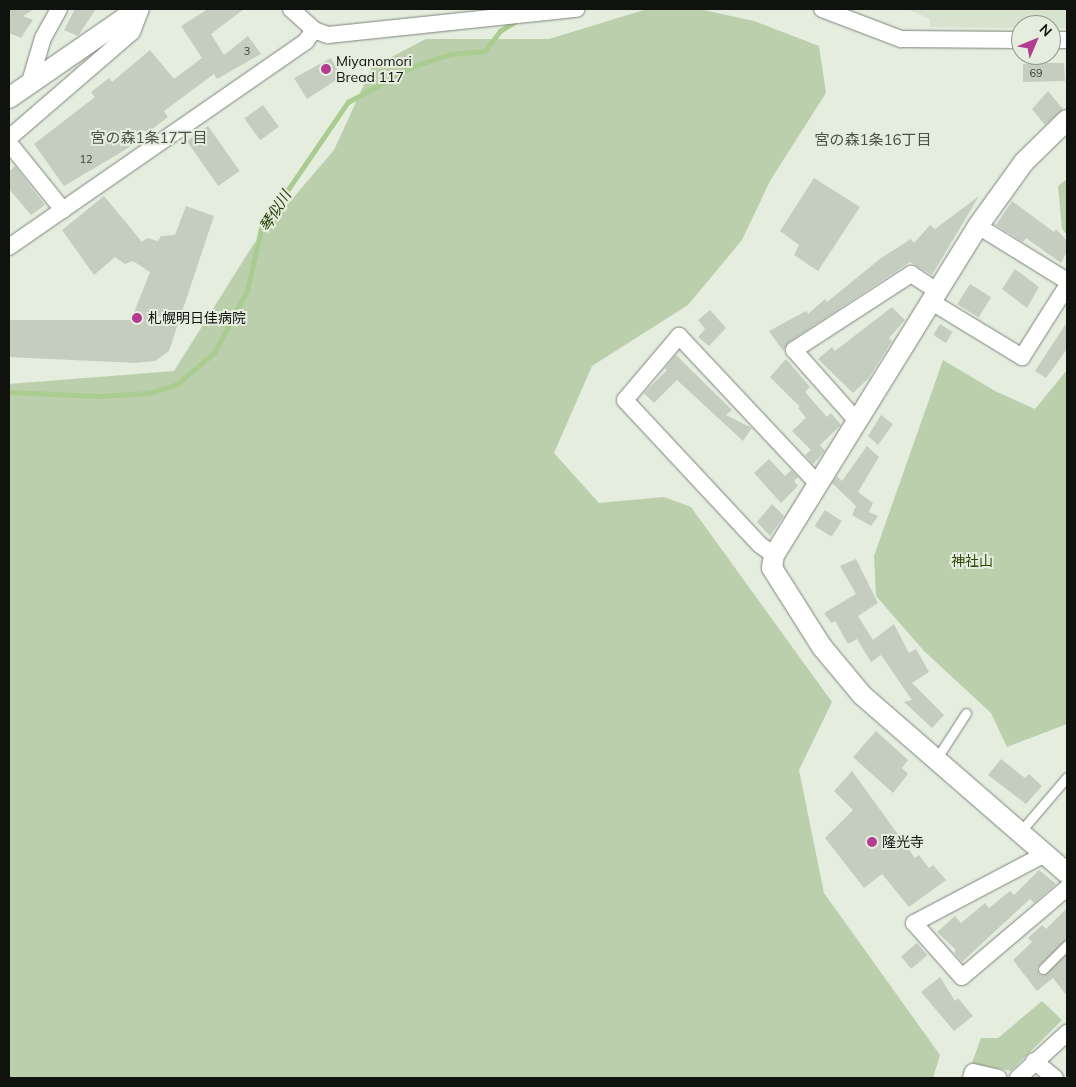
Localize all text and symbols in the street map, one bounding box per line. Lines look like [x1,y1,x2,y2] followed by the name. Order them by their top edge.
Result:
[1011,15,1061,65] north arrow
[1036,20,1056,40] text: N
[244,44,250,58] house number: 3
[336,53,412,85] place label: Miyanomori Bread 117
[320,63,332,75] marker: Miyanomori Bread 117
[1029,66,1043,80] house number: 69
[91,129,207,147] district label: 宮の森1条17丁目
[815,131,931,149] district label: 宮の森1条16丁目
[79,152,93,166] house number: 12
[255,187,295,235] water label: 琴似川
[148,310,246,326] place label: 札幌明日佳病院
[130,311,144,325] marker: 札幌明日佳病院
[951,553,993,569] park label: 神社山
[882,834,924,850] place label: 隆光寺
[866,836,878,848] marker: 隆光寺

